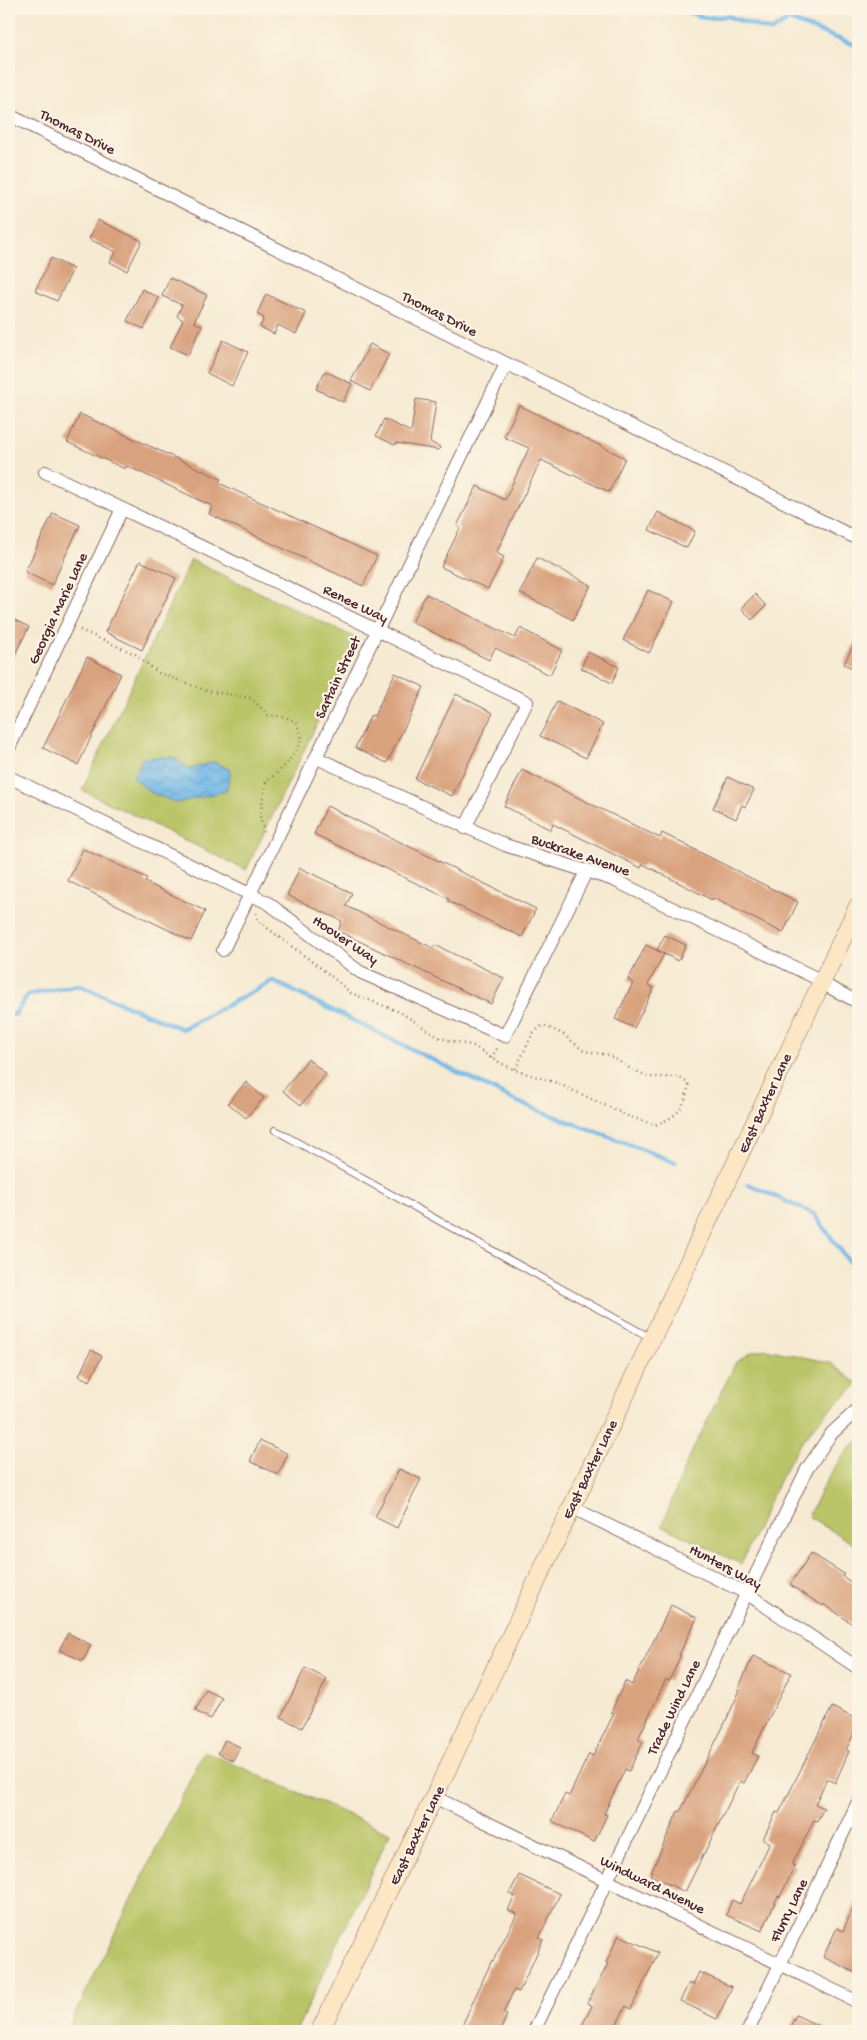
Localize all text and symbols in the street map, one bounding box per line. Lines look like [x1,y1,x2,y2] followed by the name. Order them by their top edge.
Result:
[35,106,118,160] street label: Thomas Drive
[397,288,480,342] street label: Thomas Drive
[25,550,93,668] street label: Georgia Marie Lane
[320,581,391,629] street label: Renee Way
[312,632,367,722] street label: Sartain Street
[528,830,632,881] street label: Buckrake Avenue
[308,912,382,970] street label: Hoover Way
[735,1051,797,1157] street label: East Baxter Lane
[559,1417,623,1522] street label: East Baxter Lane
[686,1541,765,1595] street label: Hunters Way
[644,1657,706,1759] street label: Trade Wind Lane
[386,1783,450,1888] street label: East Baxter Lane
[597,1853,708,1919] street label: Windward Avenue
[766,1876,813,1946] street label: Flurry Lane

